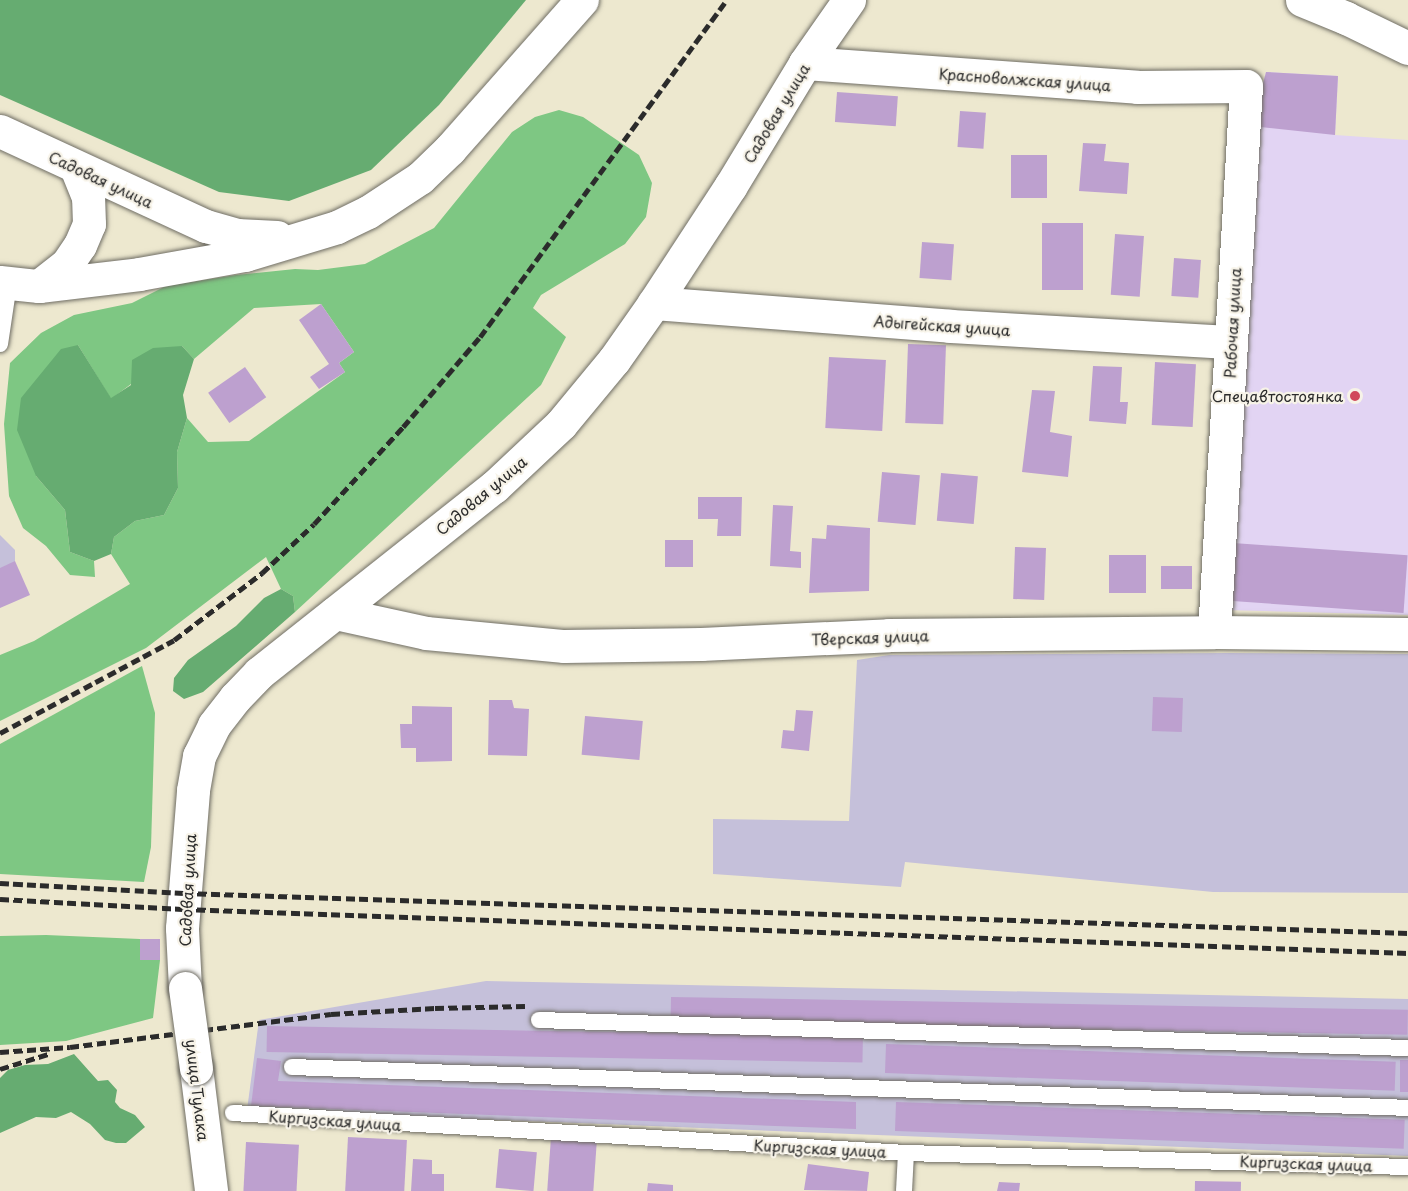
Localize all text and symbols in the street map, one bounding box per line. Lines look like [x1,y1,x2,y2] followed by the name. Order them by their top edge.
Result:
[739,60,813,166] street label: Садовая улица
[938,64,1112,94] street label: Красноволжская улица
[46,147,156,211] street label: Садовая улица
[1220,267,1244,379] street label: Рабочая улица
[873,311,1011,339] street label: Адыгейская улица
[1212,387,1343,405] place label: Спецавтостоянка
[1348,389,1362,403] marker: Спецавтостоянка
[432,452,530,538] street label: Садовая улица
[811,626,929,648] street label: Тверская улица
[175,833,199,947] street label: Садовая улица
[183,1038,213,1142] street label: улица Тулака
[268,1106,402,1134] street label: Киргизская улица
[753,1136,887,1160] street label: Киргизская улица
[1239,1152,1373,1174] street label: Киргизская улица

